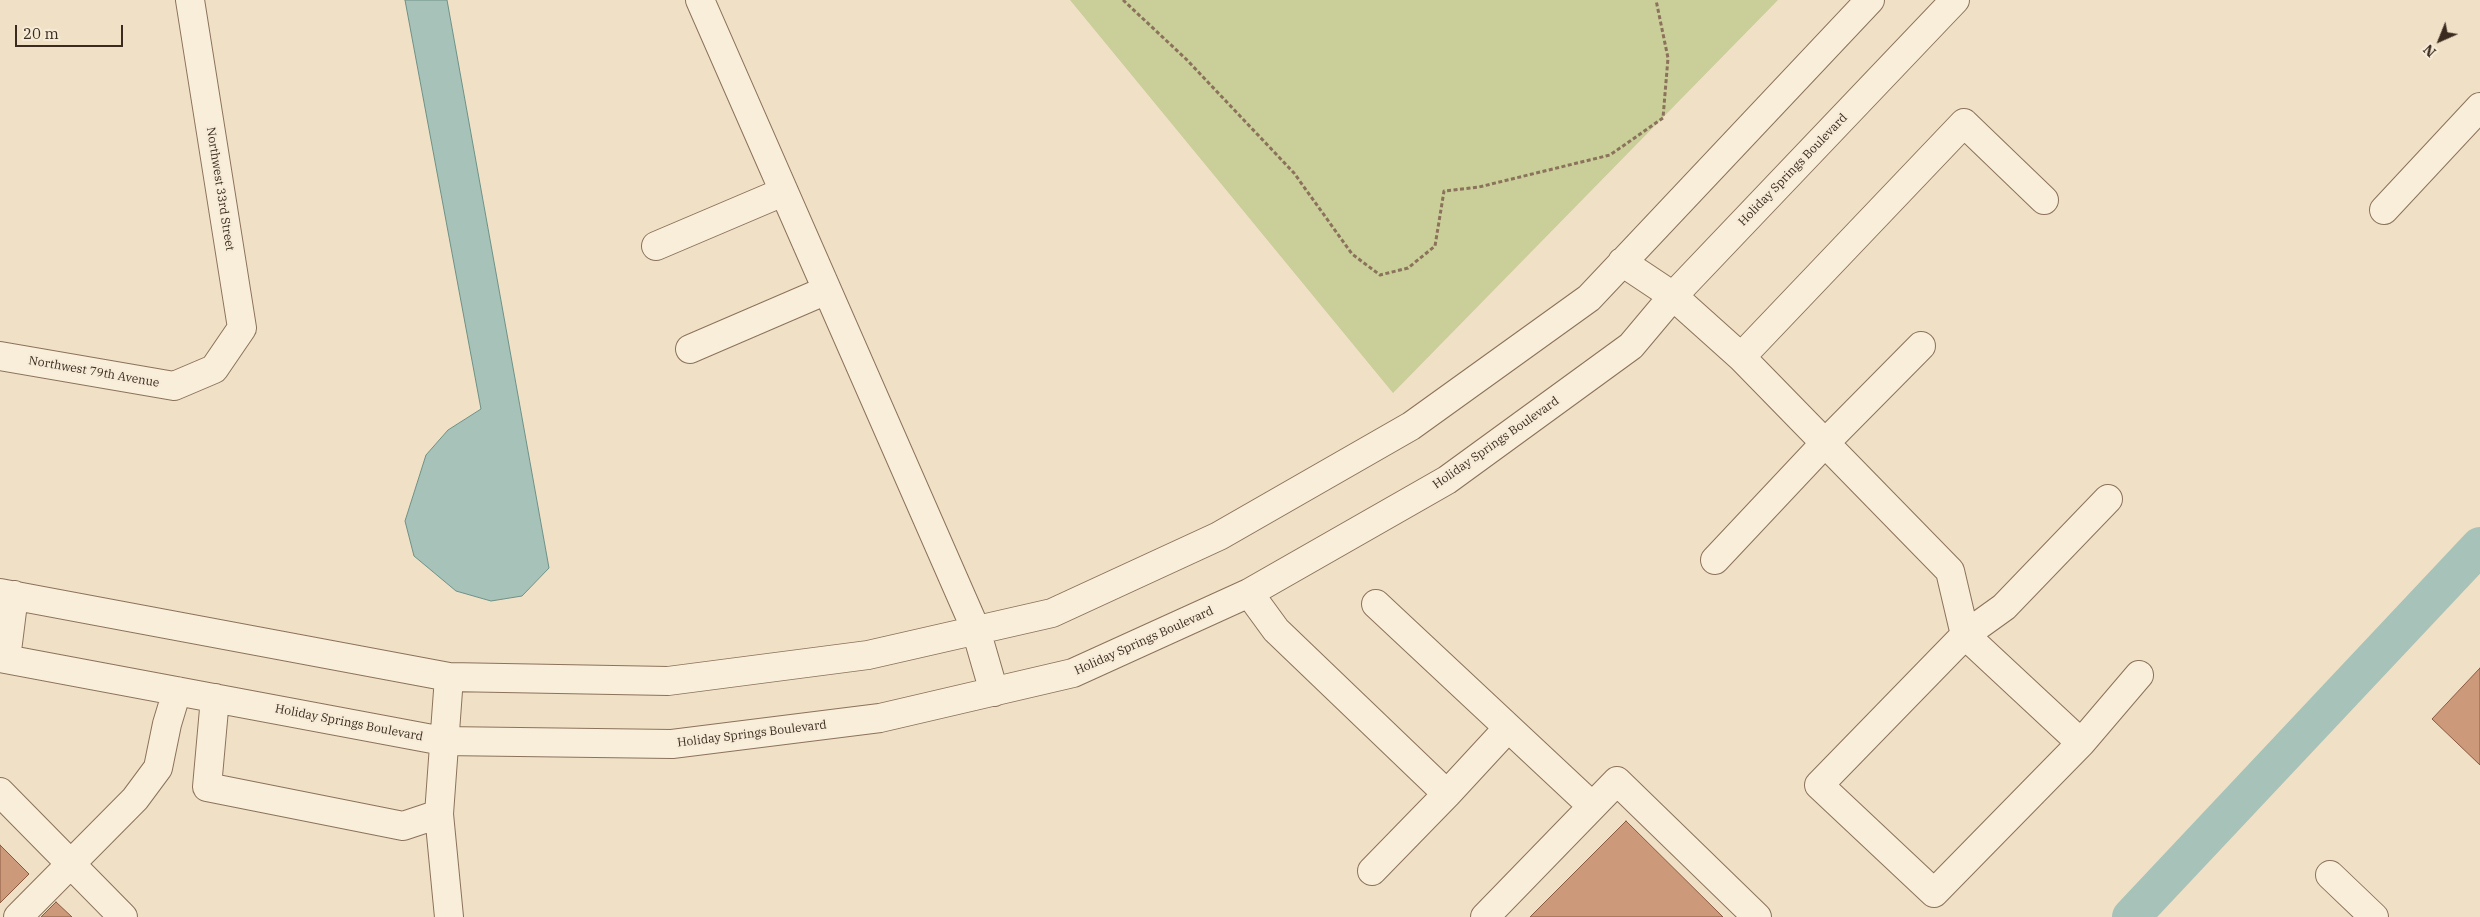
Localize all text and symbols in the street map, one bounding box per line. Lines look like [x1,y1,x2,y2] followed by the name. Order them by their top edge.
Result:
[18,15,125,47] scale bar
[2415,15,2465,65] north arrow
[23,24,59,43] text: 20 m
[2419,40,2440,61] text: N
[1736,111,1850,229] street label: Holiday Springs Boulevard
[203,126,237,252] street label: Northwest 33rd Street
[27,353,161,391] street label: Northwest 79th Avenue
[1430,394,1562,492] street label: Holiday Springs Boulevard
[1072,604,1216,678] street label: Holiday Springs Boulevard
[274,702,424,744] street label: Holiday Springs Boulevard
[676,718,828,750] street label: Holiday Springs Boulevard

